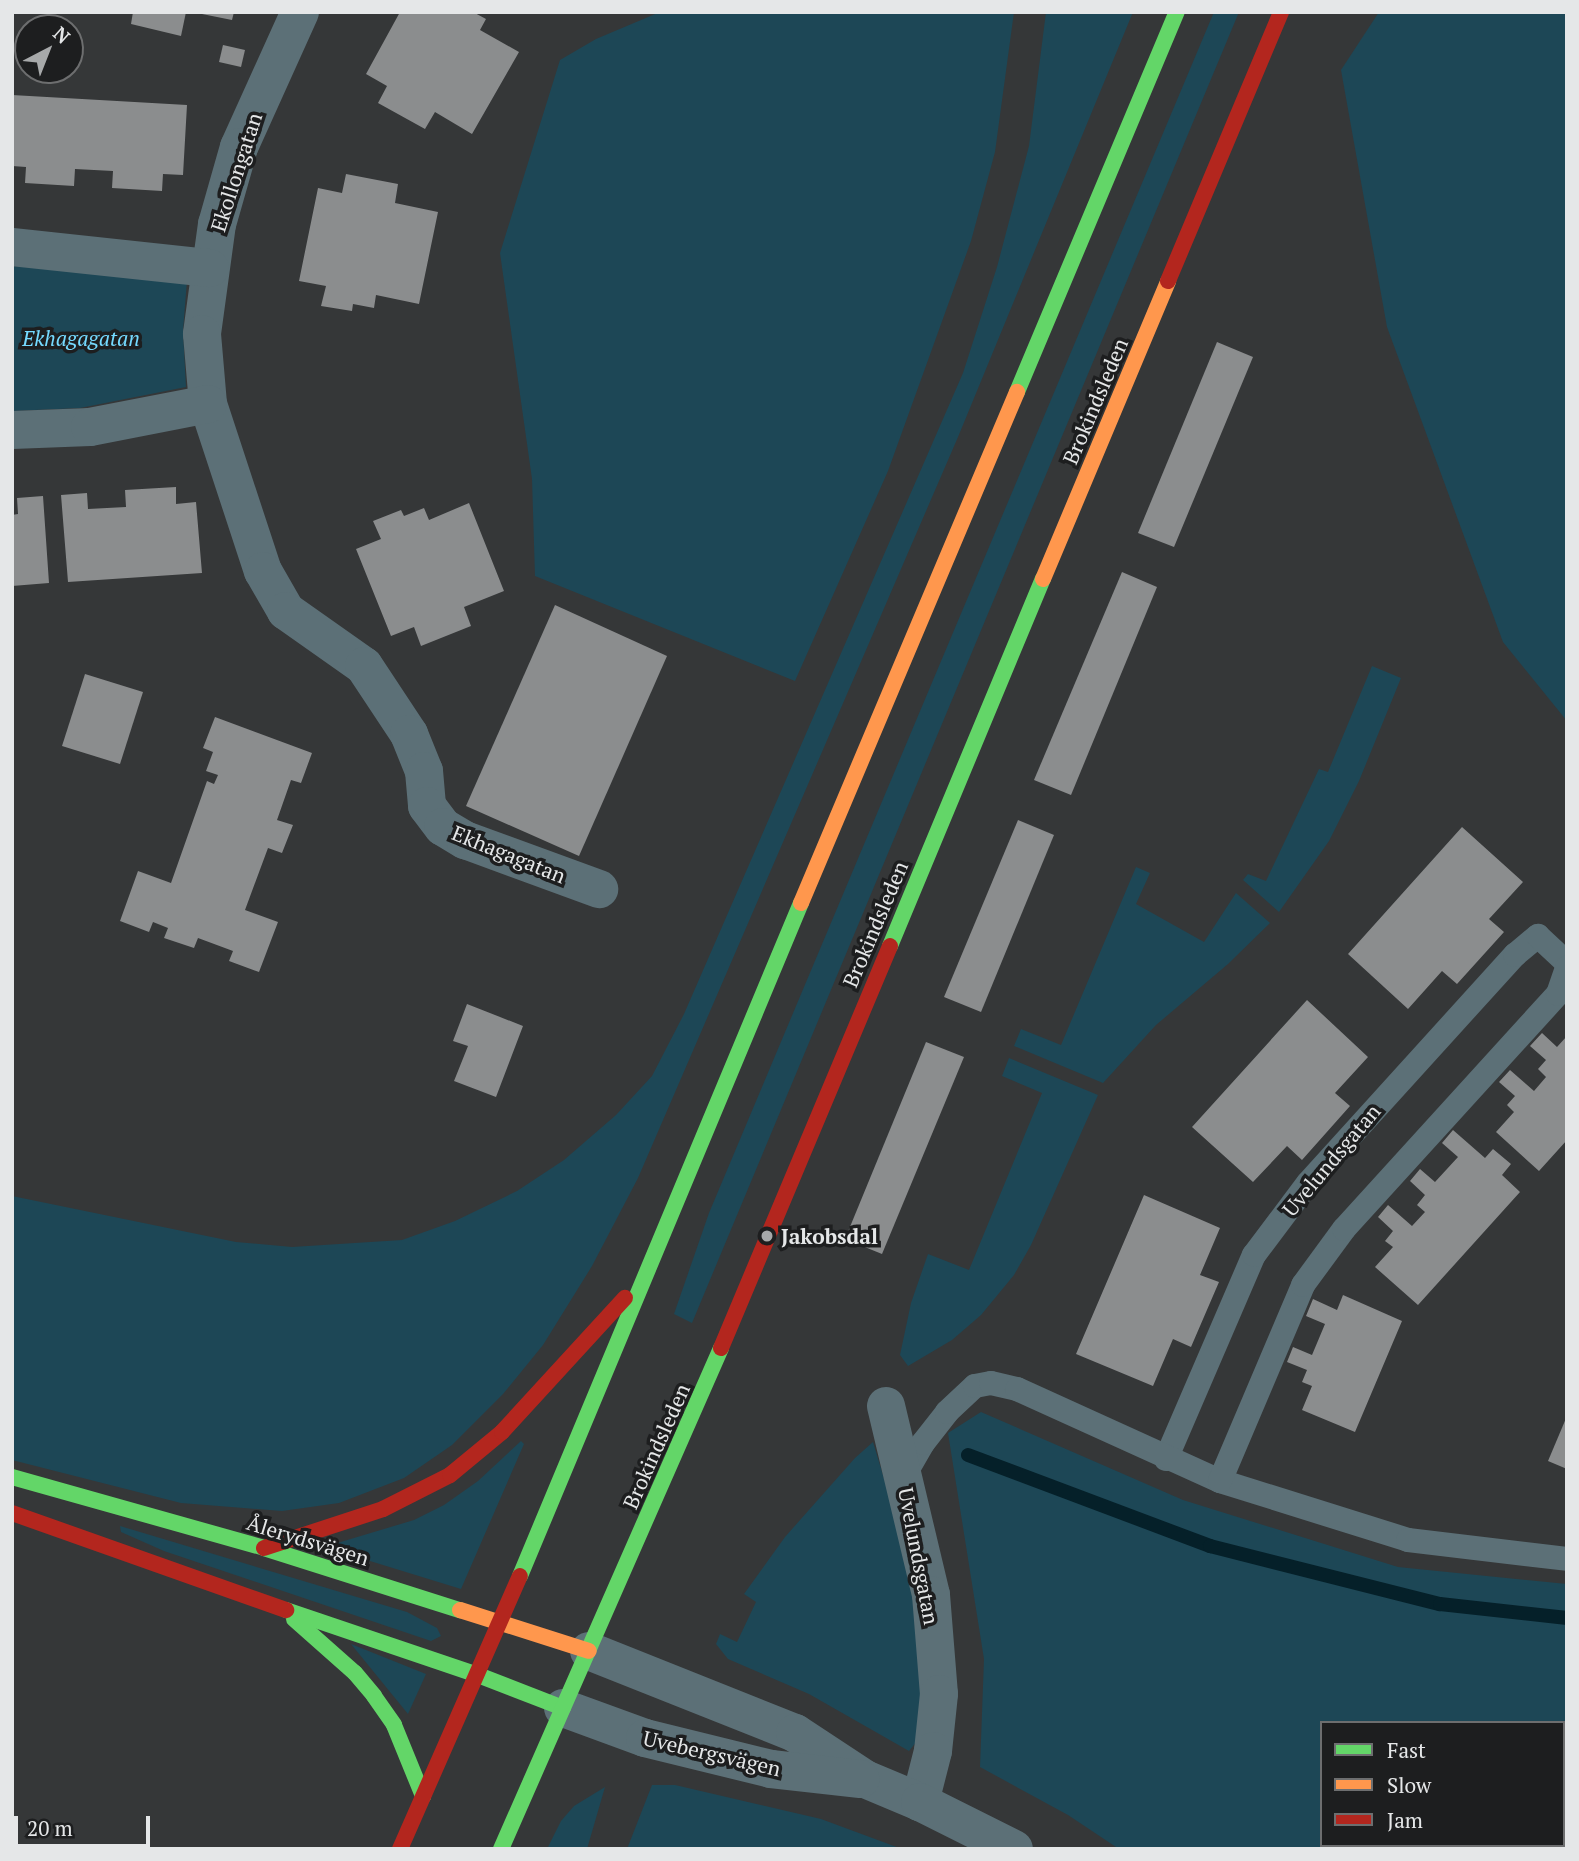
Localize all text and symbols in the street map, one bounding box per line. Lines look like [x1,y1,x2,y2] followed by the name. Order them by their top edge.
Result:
[14,14,84,84] north arrow
[48,20,76,49] text: N
[205,109,267,235] street label: Ekollongatan
[22,325,140,351] park label: Ekhagagatan
[1057,334,1133,468] street label: Brokindsleden
[449,820,569,888] street label: Ekhagagatan
[837,857,913,991] street label: Brokindsleden
[1277,1099,1385,1221] street label: Uvelundsgatan
[781,1223,878,1249] place label: Jakobsdal
[759,1228,775,1244] marker: Jakobsdal
[617,1379,695,1513] street label: Brokindsleden
[893,1485,945,1627] street label: Uvelundsgatan
[244,1509,372,1571] street label: Ålerydsvägen
[1320,1721,1565,1847] legend
[641,1725,783,1781] street label: Uvebergsvägen
[1387,1736,1426,1764] text: Fast
[1387,1771,1431,1799] text: Slow
[18,1801,154,1845] scale bar
[1387,1806,1423,1834] text: Jam
[27,1814,73,1842] text: 20 m

